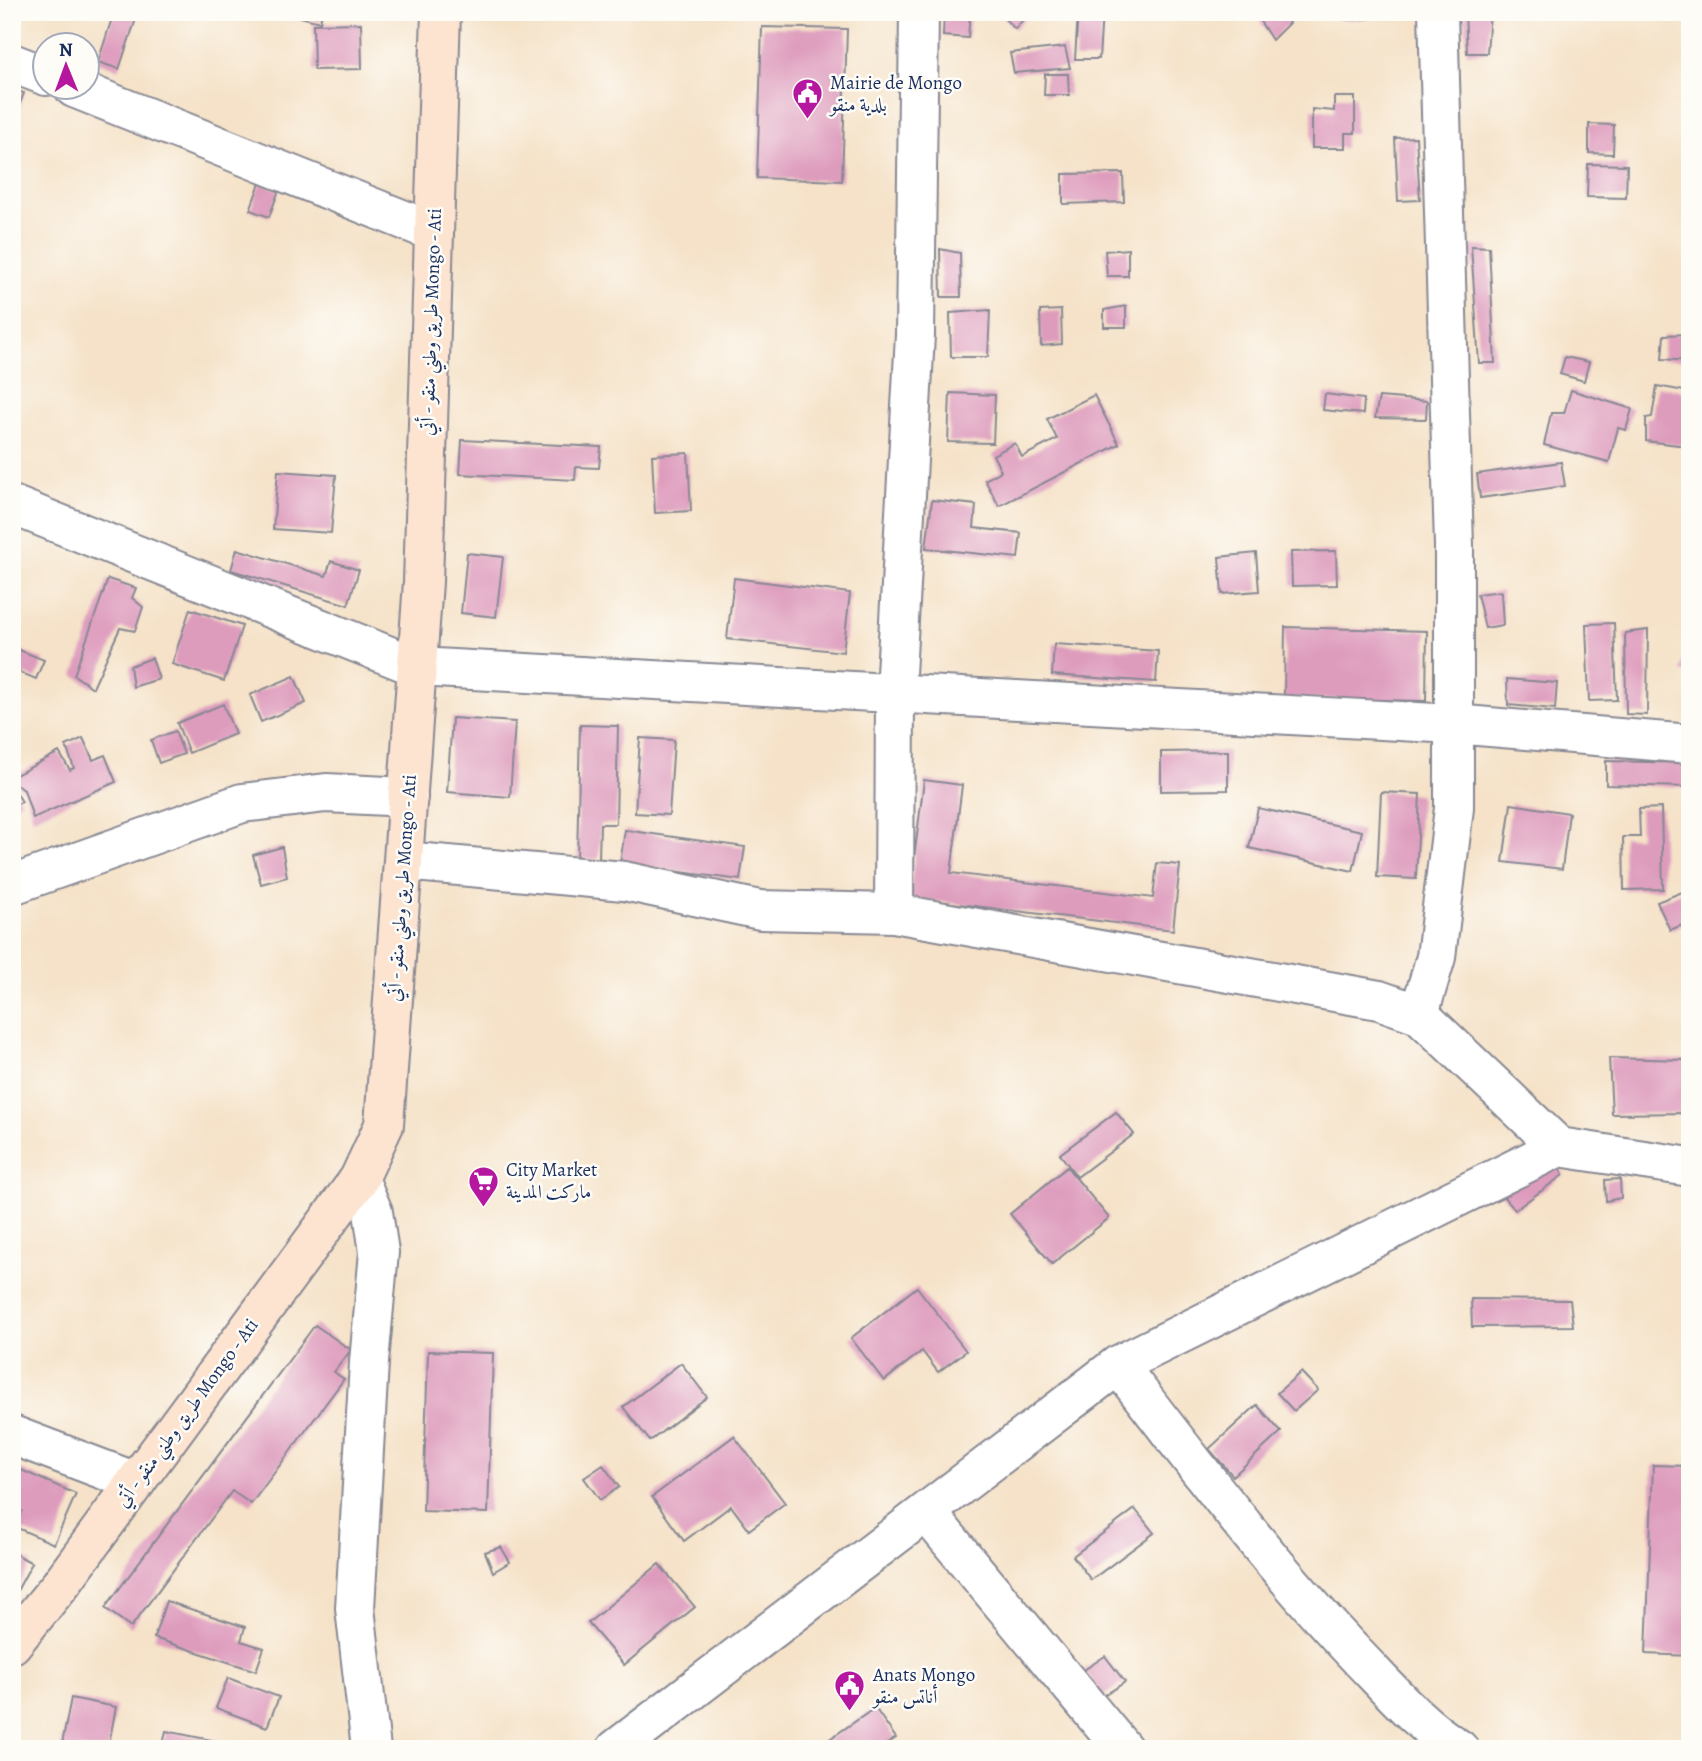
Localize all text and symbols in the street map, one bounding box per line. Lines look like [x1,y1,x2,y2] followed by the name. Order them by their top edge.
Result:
[32,32,102,102] north arrow
[59,37,73,63] text: N
[828,70,962,118] place label: Mairie de Mongo بلدية منقو
[790,77,824,121] public building icon: Mairie de Mongo بلدية منقو
[414,208,453,436] street label: طريق وطني منقو - أتي Mongo - Ati
[381,774,428,1003] street label: طريق وطني منقو - أتي Mongo - Ati
[506,1157,597,1205] place label: City Market ماركت المدينة
[466,1164,500,1208] supermarket icon: City Market ماركت المدينة
[110,1313,268,1516] street label: طريق وطني منقو - أتي Mongo - Ati
[871,1662,975,1710] place label: Anats Mongo أناتس منقو
[833,1669,867,1713] public building icon: Anats Mongo أناتس منقو

